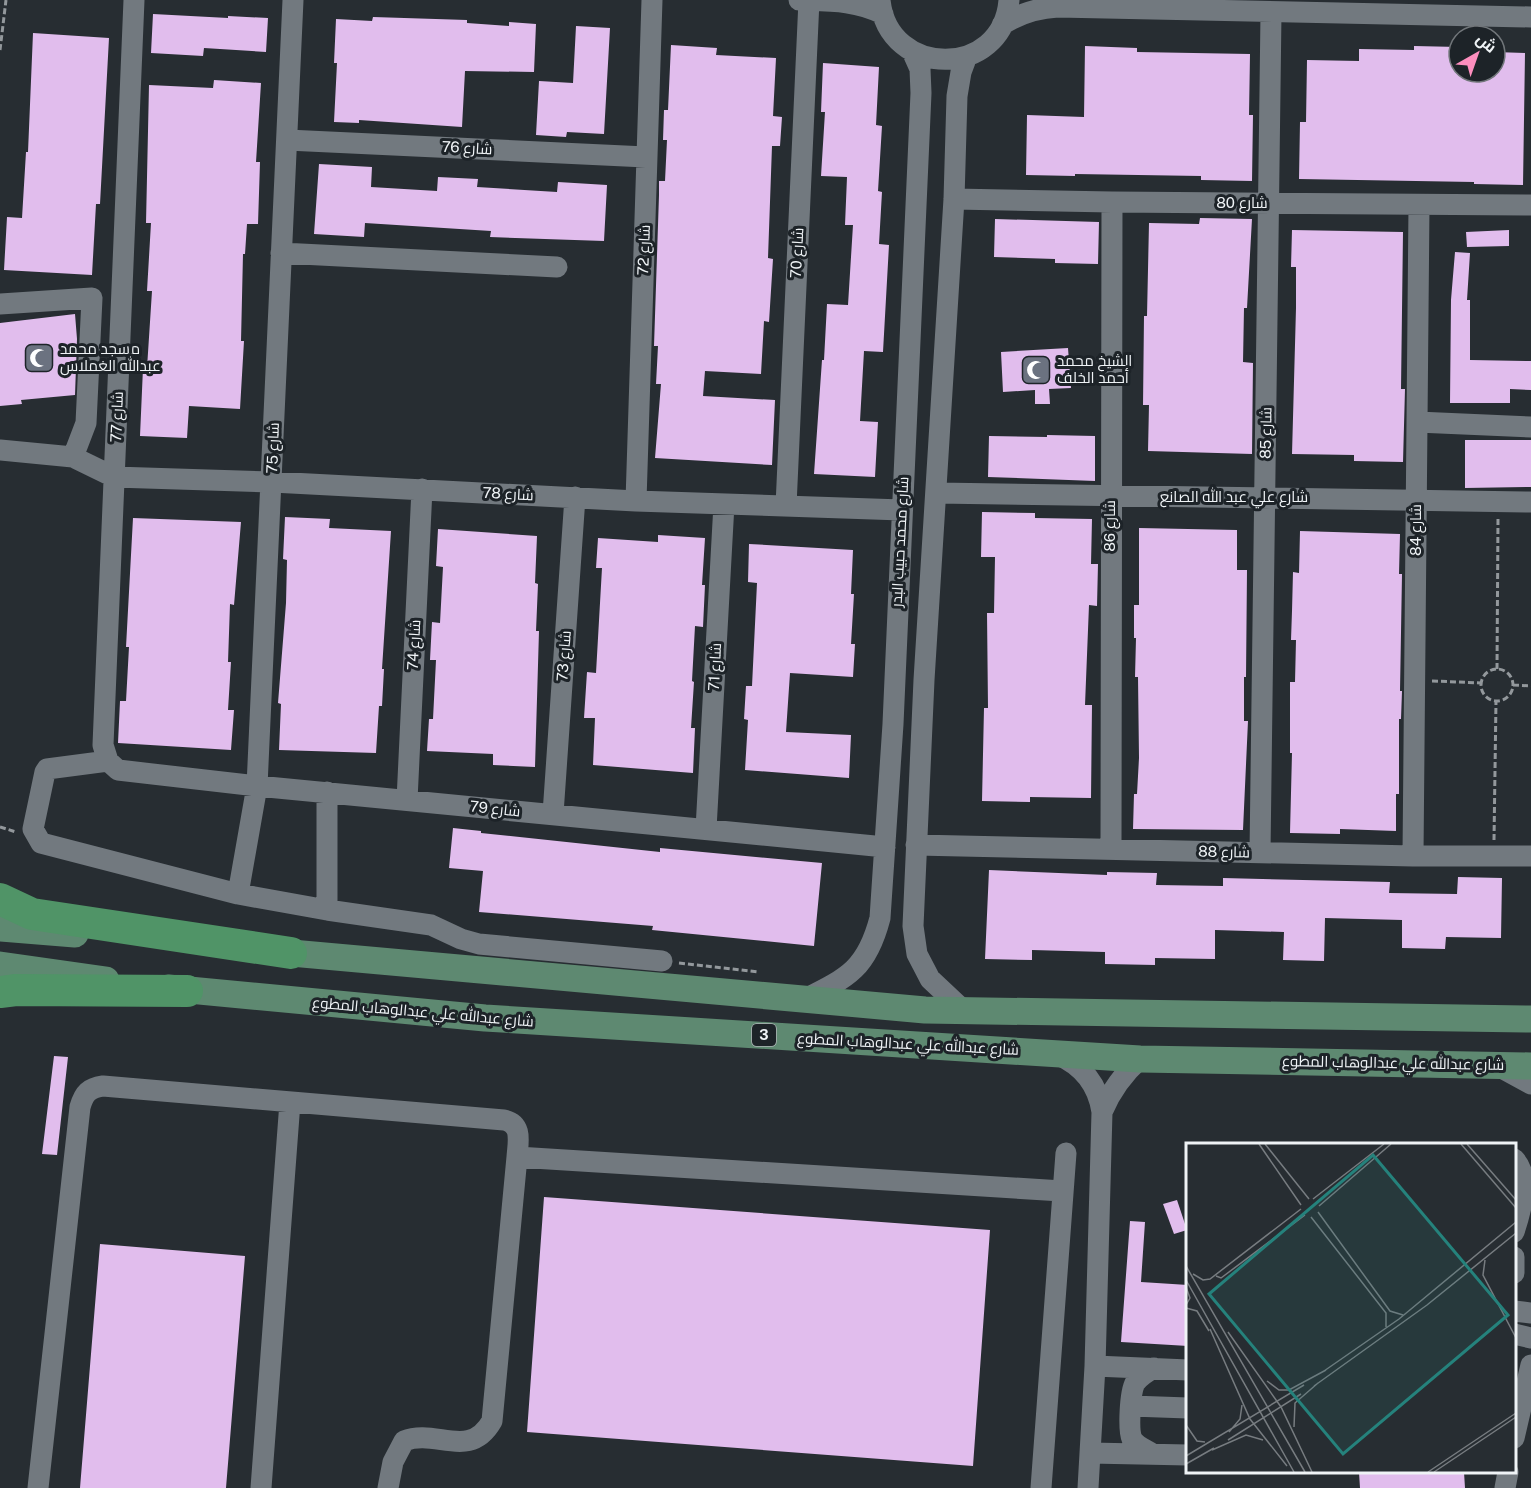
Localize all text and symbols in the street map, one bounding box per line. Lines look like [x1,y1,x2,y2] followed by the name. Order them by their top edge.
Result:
[1447,24,1507,84] north arrow
[1472,29,1500,57] text: ش
[441,138,493,160] street label: شارع 76
[1216,194,1268,214] street label: شارع 80
[634,224,656,276] street label: شارع 72
[787,227,809,279] street label: شارع 70
[60,340,161,376] place label: مسجد محمد عبدالله الغملاس
[23,342,55,374] mosque icon: مسجد محمد عبدالله الغملاس
[1057,352,1132,386] place label: الشيخ محمد أحمد الخلف
[1020,354,1052,386] mosque icon: الشيخ محمد أحمد الخلف
[107,391,129,443] street label: شارع 77
[1257,407,1277,459] street label: شارع 85
[263,422,285,474] street label: شارع 75
[888,476,914,609] street label: شارع محمد حبيب البدر
[482,484,534,506] street label: شارع 78
[1160,487,1308,509] street label: شارع علي عبد الله الصانع
[1101,500,1121,552] street label: شارع 86
[1407,504,1427,556] street label: شارع 84
[404,619,426,671] street label: شارع 74
[553,630,577,682] street label: شارع 73
[705,642,727,692] street label: شارع 71
[469,797,521,823] street label: شارع 79
[1198,843,1250,863] street label: شارع 88
[311,992,535,1034] street label: شارع عبدالله علي عبدالوهاب المطوع
[752,1024,776,1046] road number: 3
[796,1028,1020,1062] street label: شارع عبدالله علي عبدالوهاب المطوع
[1282,1051,1504,1077] street label: شارع عبدالله علي عبدالوهاب المطوع
[1186,1143,1516,1473] inset map

